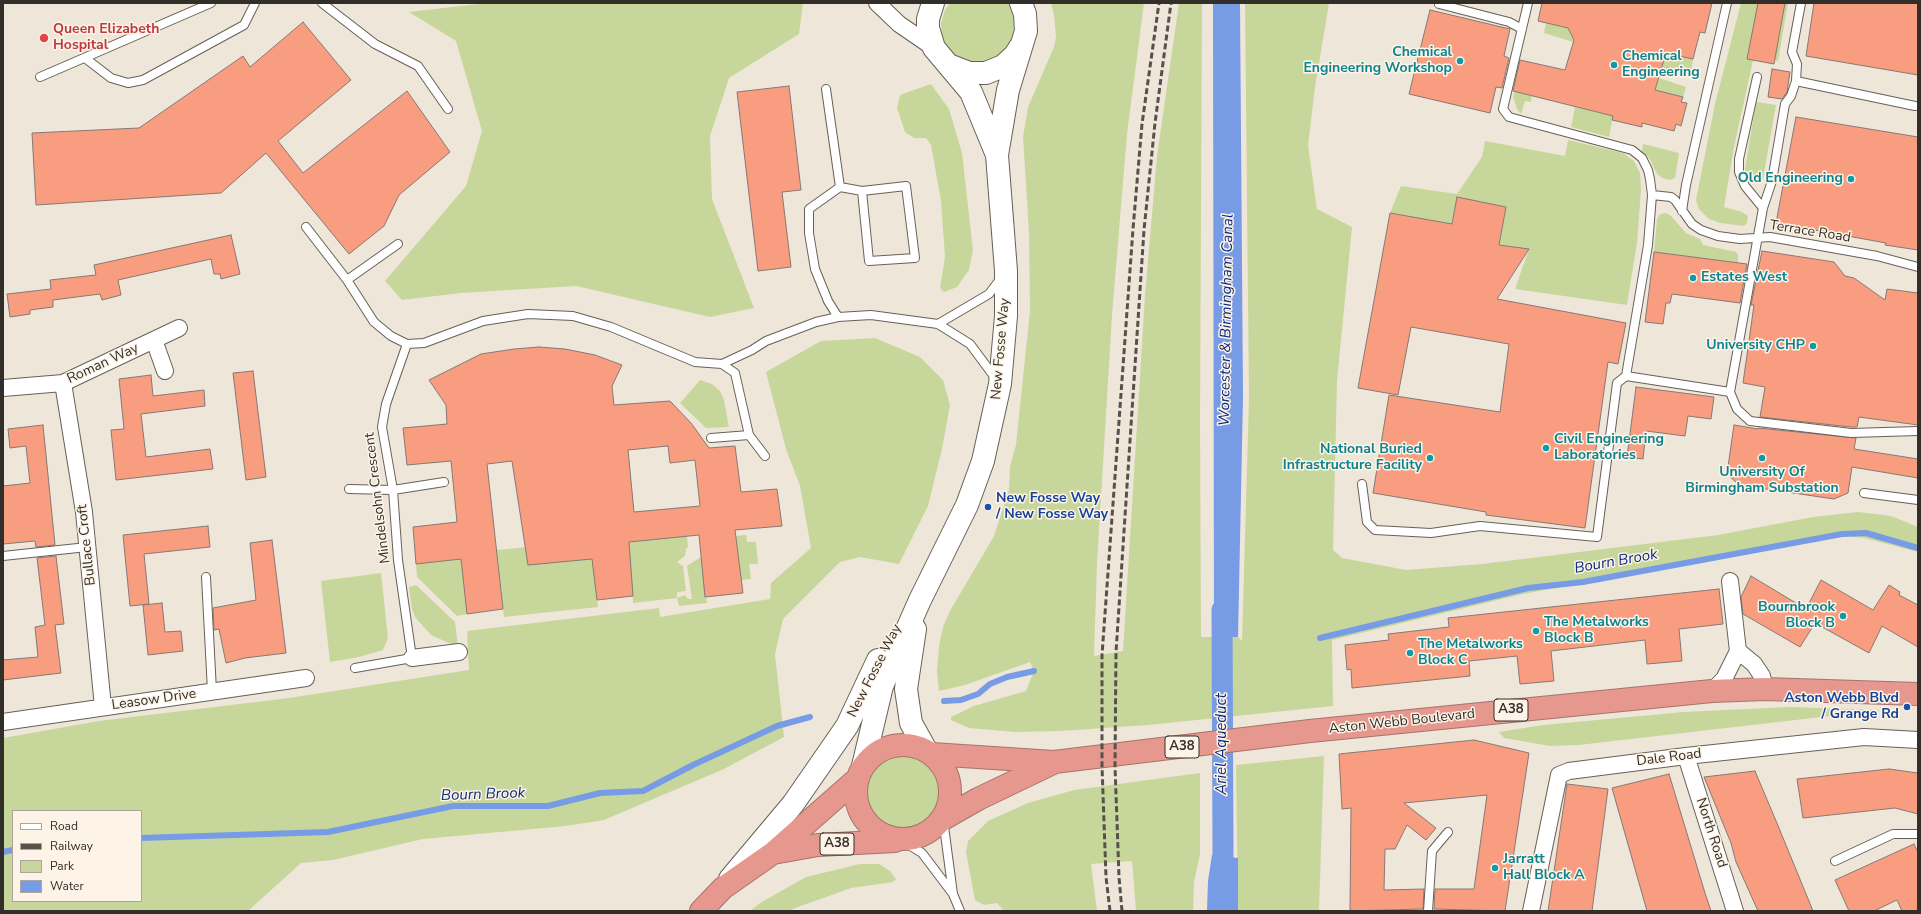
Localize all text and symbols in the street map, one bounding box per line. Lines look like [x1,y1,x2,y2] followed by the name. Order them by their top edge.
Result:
[53,22,159,54] place label: Queen Elizabeth Hospital
[38,32,50,44] marker: Queen Elizabeth Hospital
[1303,45,1452,78] place label: Chemical Engineering Workshop
[1622,49,1700,82] place label: Chemical Engineering
[1455,56,1465,66] marker: Chemical Engineering Workshop
[1609,60,1619,70] marker: Chemical Engineering
[1738,171,1843,187] place label: Old Engineering
[1846,174,1856,184] marker: Old Engineering
[1216,214,1238,426] water label: Worcester & Birmingham Canal
[1768,217,1852,247] street label: Terrace Road
[1701,270,1787,286] place label: Estates West
[1688,273,1698,283] marker: Estates West
[988,297,1014,401] street label: New Fosse Way
[1706,338,1805,354] place label: University CHP
[65,340,141,388] street label: Roman Way
[1808,341,1818,351] marker: University CHP
[362,431,394,565] street label: Mindelsohn Crescent
[1554,432,1664,464] place label: Civil Engineering Laboratories
[1283,442,1422,474] place label: National Buried Infrastructure Facility
[1541,443,1551,453] marker: Civil Engineering Laboratories
[1425,453,1435,463] marker: National Buried Infrastructure Facility
[1757,453,1767,463] marker: University Of Birmingham Substation
[1685,465,1839,498] place label: University Of Birmingham Substation
[996,491,1108,524] place label: New Fosse Way / New Fosse Way
[983,502,993,512] marker: New Fosse Way / New Fosse Way
[74,503,100,587] street label: Bullace Croft
[1573,546,1659,578] water label: Bourn Brook
[1758,600,1835,632] place label: Bournbrook Block B
[1838,611,1848,621] marker: Bournbrook Block B
[1544,615,1649,648] place label: The Metalworks Block B
[844,622,906,720] street label: New Fosse Way
[1531,626,1541,636] marker: The Metalworks Block B
[1418,637,1523,670] place label: The Metalworks Block C
[1405,648,1415,658] marker: The Metalworks Block C
[111,686,197,714] street label: Leasow Drive
[1784,691,1899,724] place label: Aston Webb Blvd / Grange Rd
[1213,693,1231,795] water label: Ariel Aqueduct
[1494,699,1528,721] road number: A38
[1902,702,1912,712] marker: Aston Webb Blvd / Grange Rd
[1328,706,1476,738] street label: Aston Webb Boulevard
[1165,736,1199,758] road number: A38
[1635,746,1703,770] street label: Dale Road
[441,785,525,805] water label: Bourn Brook
[1692,796,1730,870] street label: North Road
[12,810,142,902] legend
[50,818,78,834] text: Road
[820,833,854,855] road number: A38
[50,838,93,854] text: Railway
[1503,852,1585,884] place label: Jarratt Hall Block A
[50,858,74,874] text: Park
[1490,863,1500,873] marker: Jarratt Hall Block A
[50,878,84,894] text: Water

